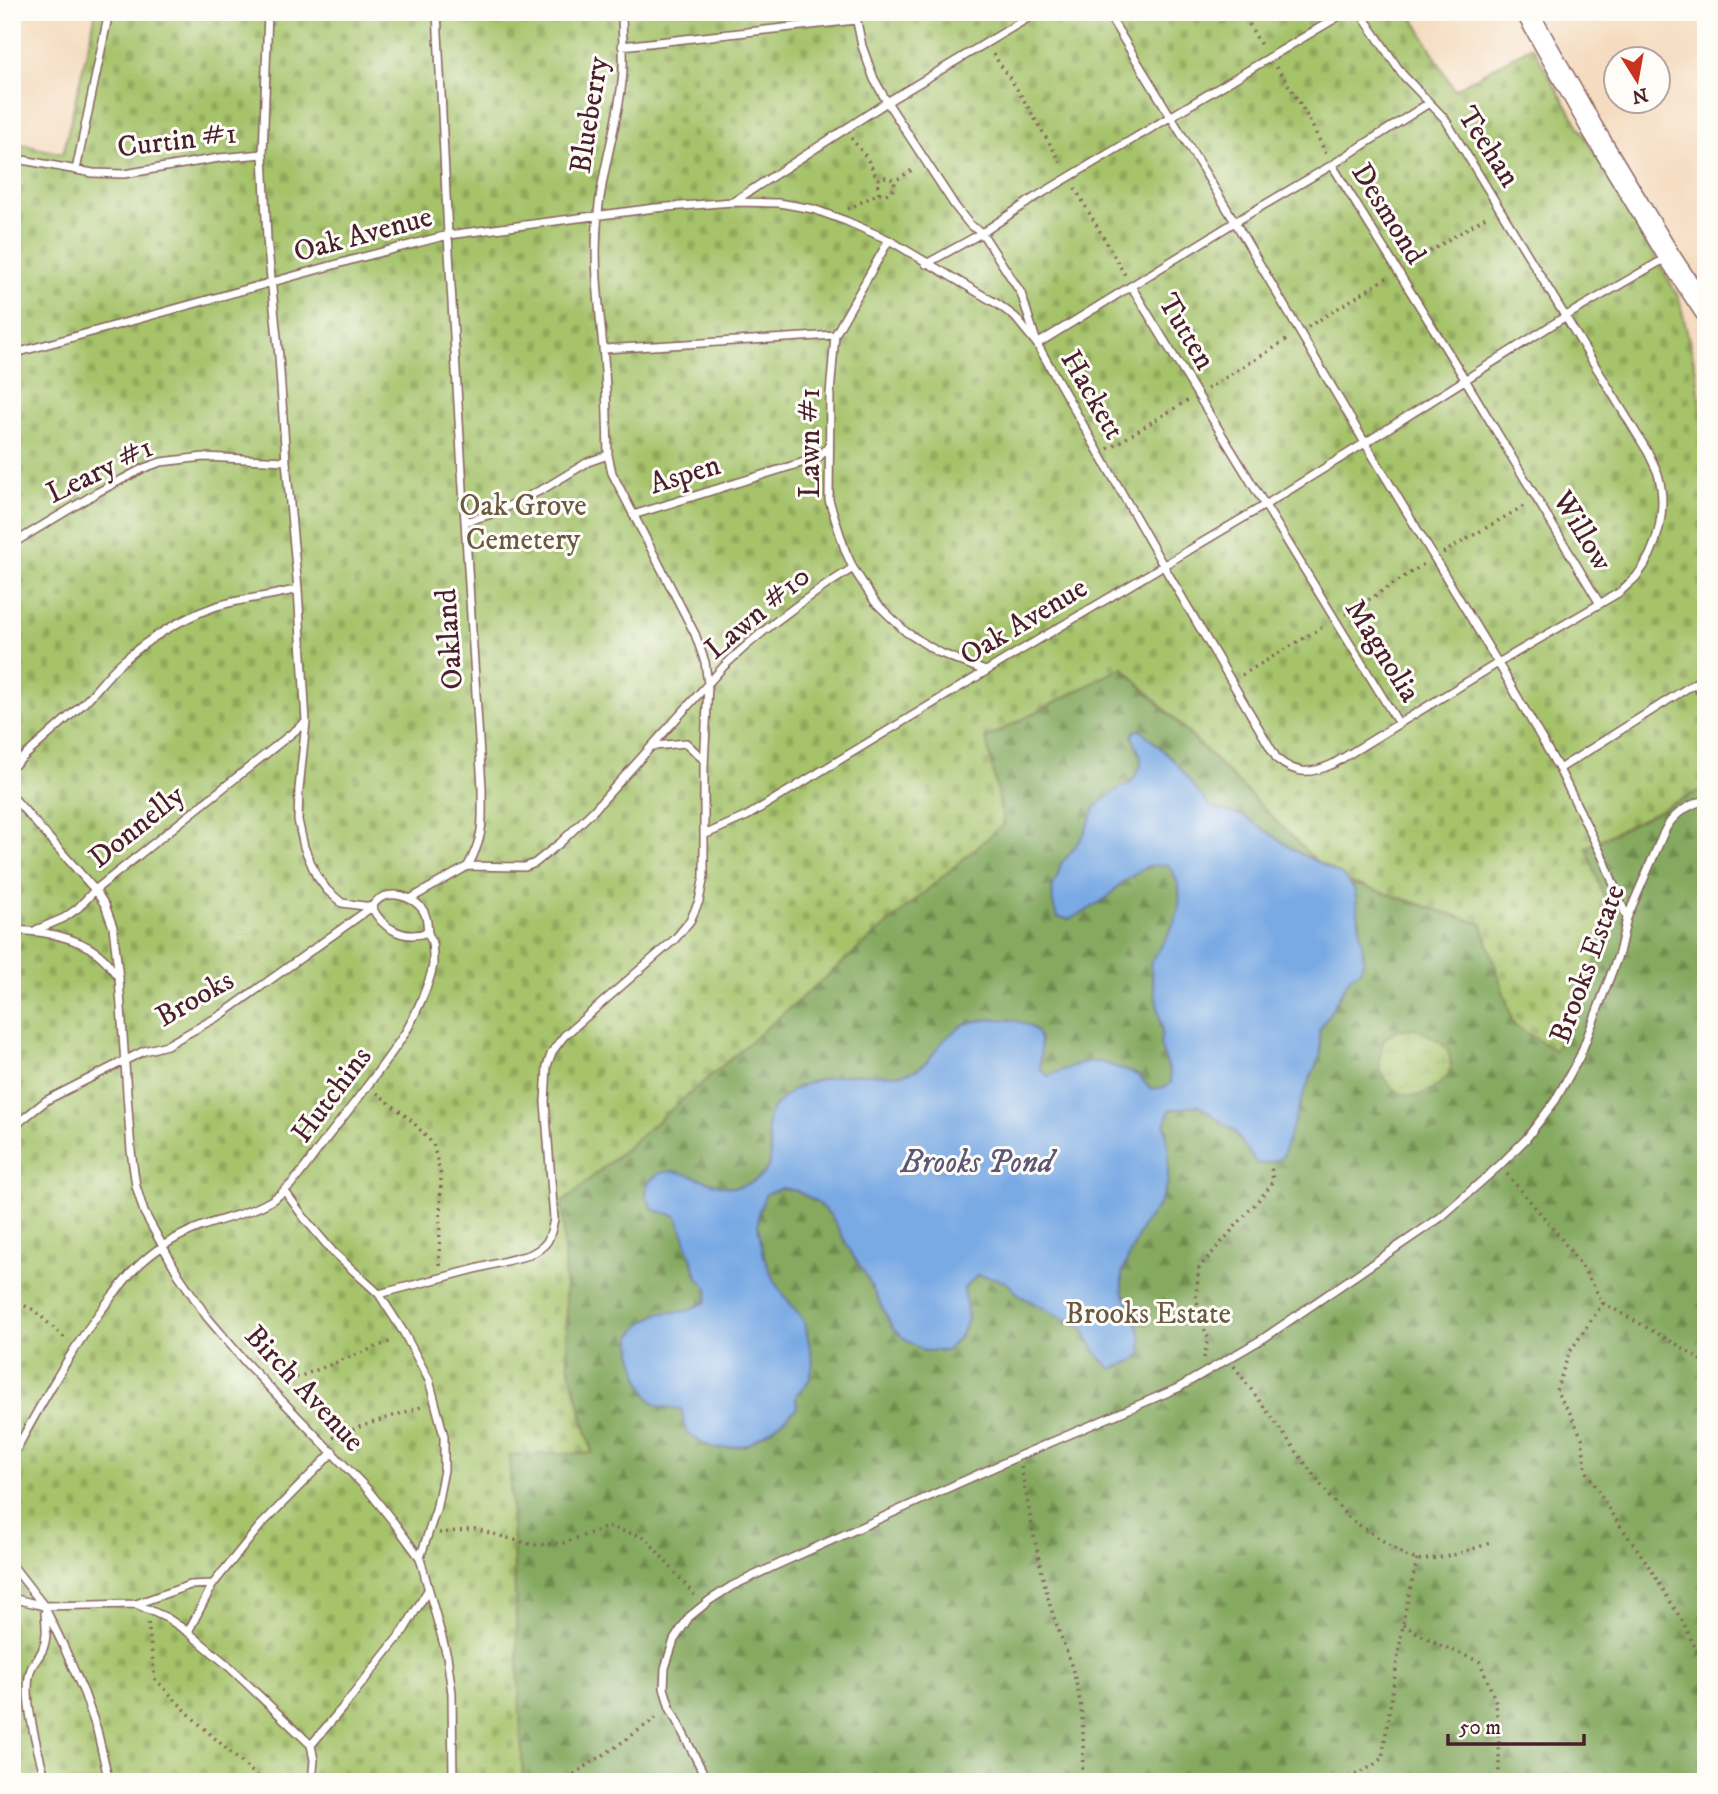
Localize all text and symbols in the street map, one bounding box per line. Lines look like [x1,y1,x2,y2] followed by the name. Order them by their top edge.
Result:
[1602,46,1672,116] north arrow
[563,53,618,176] street label: Blueberry
[1630,82,1650,108] text: N
[1448,100,1528,195] street label: Teehan
[115,115,239,167] street label: Curtin #1
[1343,157,1433,271] street label: Desmond
[290,199,436,271] street label: Oak Avenue
[1149,287,1223,377] street label: Tutten
[1052,344,1132,446] street label: Hackett
[792,388,829,498] street label: Lawn #1
[41,429,159,513] street label: Leary #1
[645,447,725,503] street label: Aspen
[1543,483,1620,578] street label: Willow
[459,488,587,559] park label: Oak Grove Cemetery
[698,558,818,668] street label: Lawn #10
[954,570,1094,674] street label: Oak Avenue
[428,587,472,691] street label: Oakland
[1336,593,1428,709] street label: Magnolia
[82,777,193,877] street label: Donnelly
[1542,880,1634,1048] street label: Brooks Estate
[149,962,241,1036] street label: Brooks
[284,1040,380,1150] street label: Hutchins
[900,1143,1058,1183] water label: Brooks Pond
[1065,1296,1231,1333] park label: Brooks Estate
[236,1318,372,1460] street label: Birch Avenue
[1448,1703,1585,1747] scale bar
[1459,1715,1501,1741] text: 50 m

